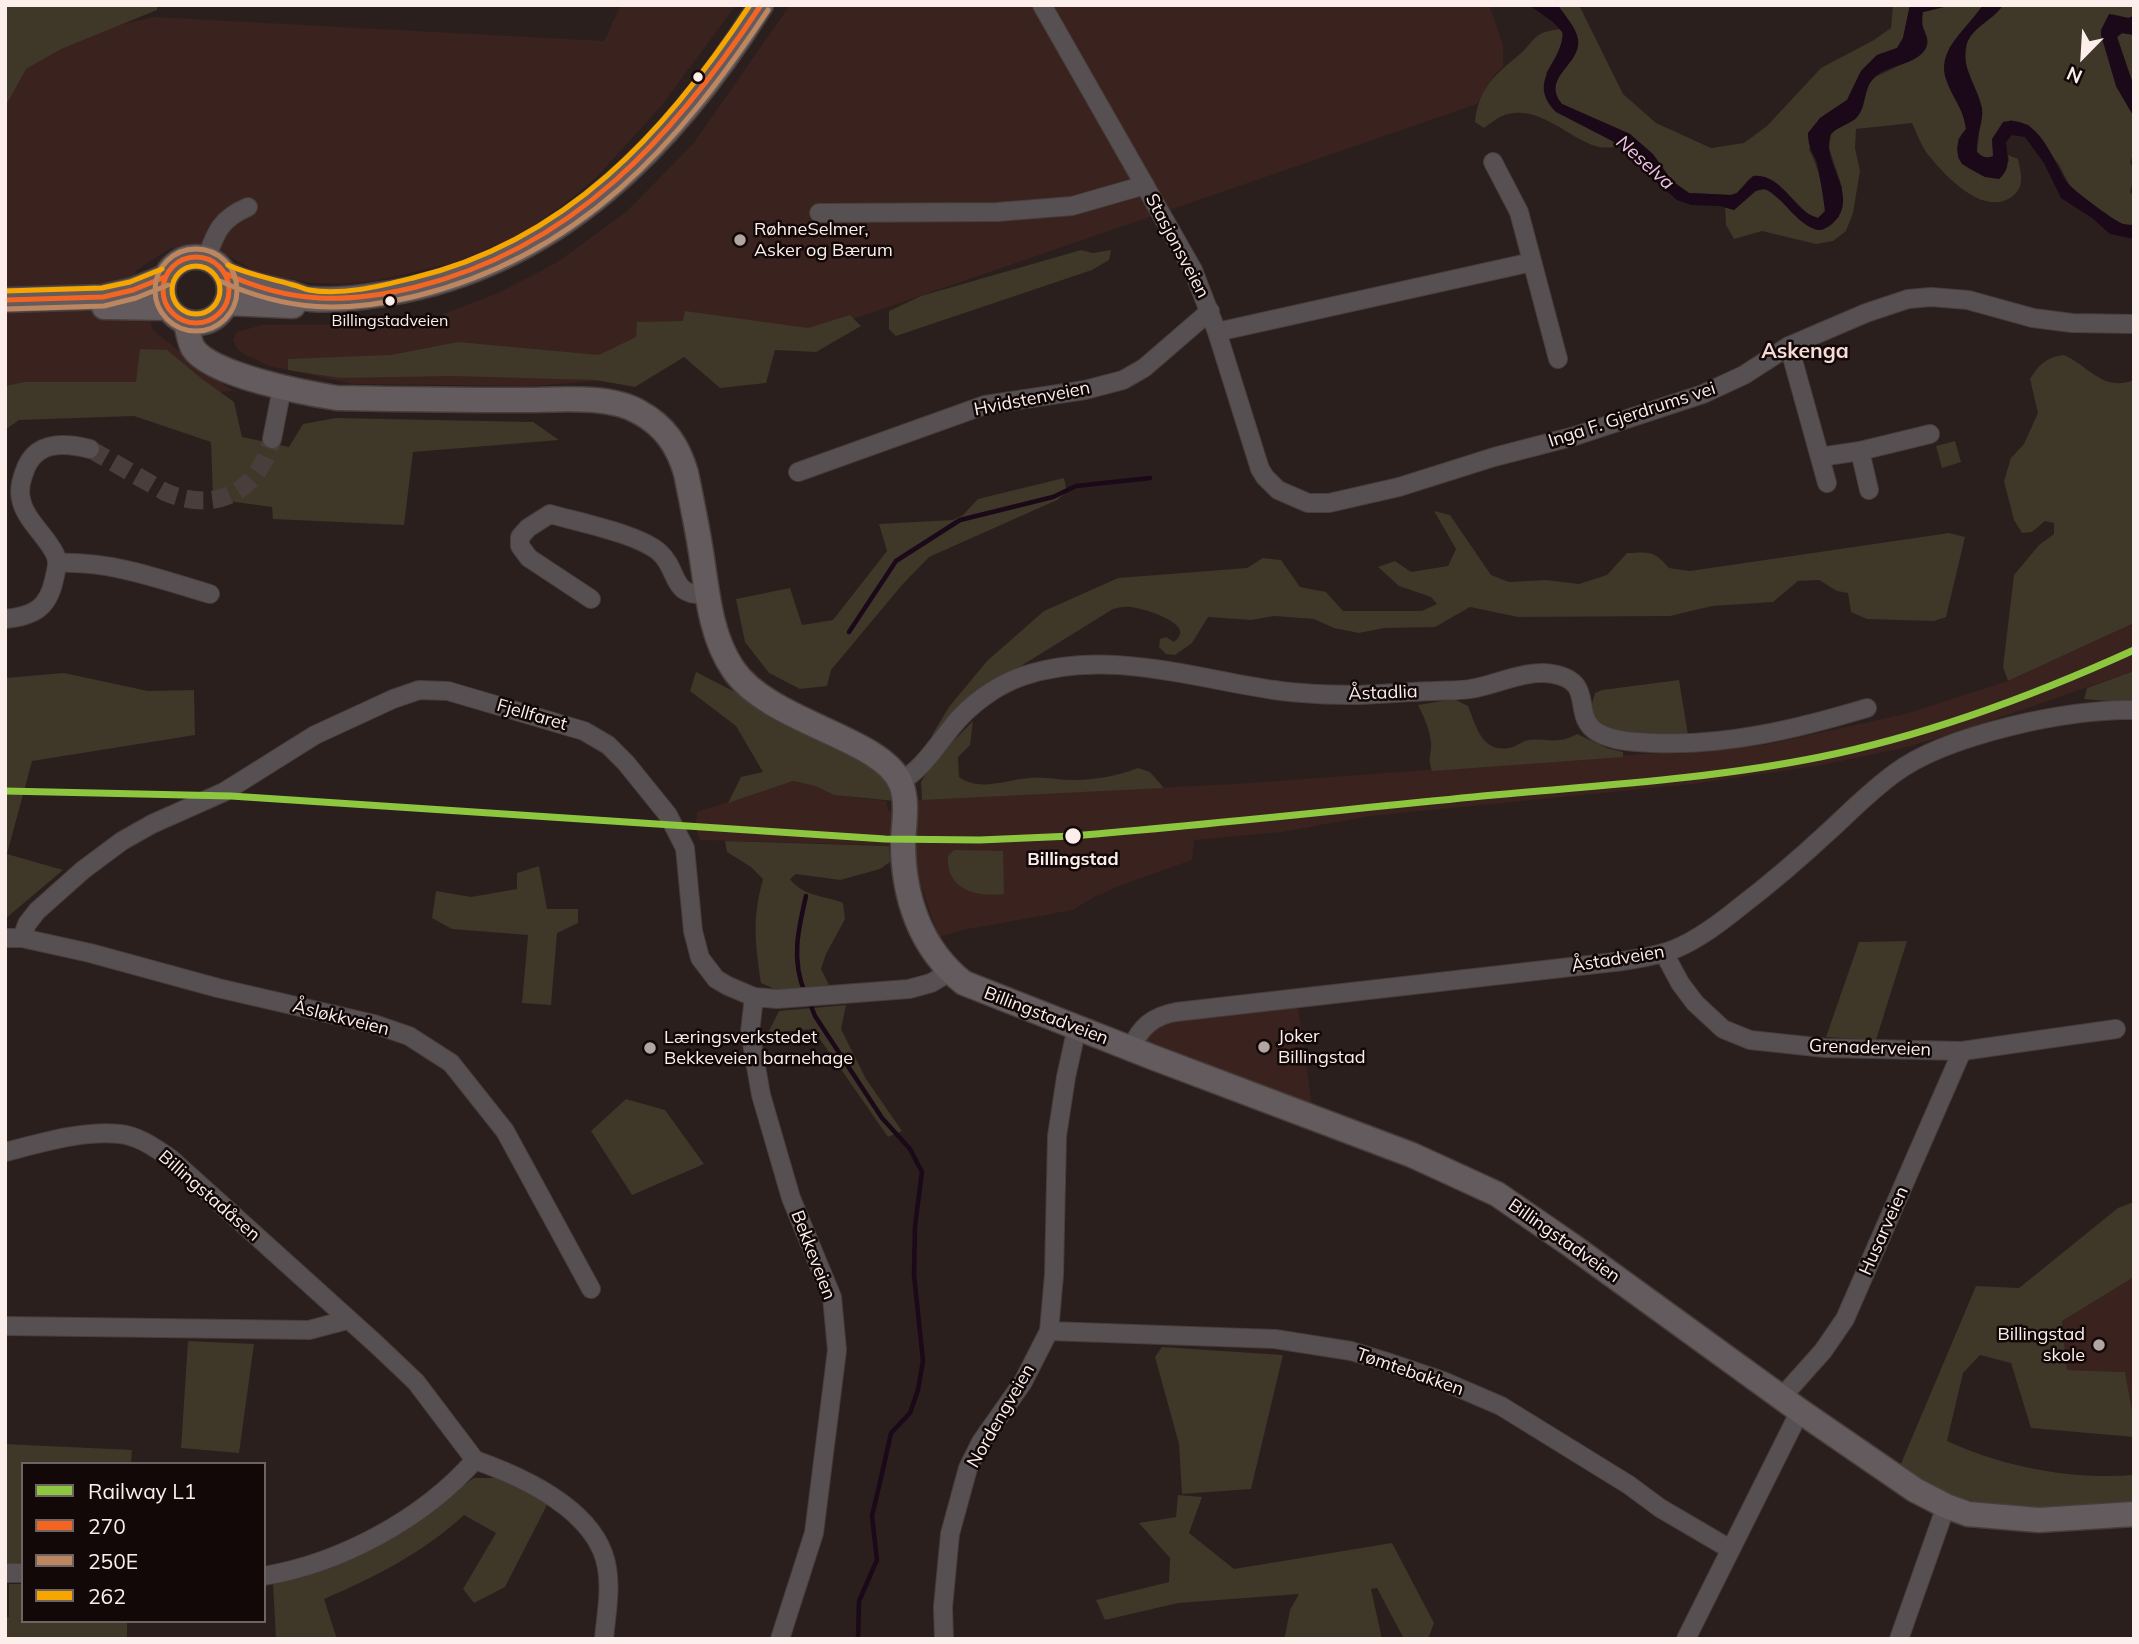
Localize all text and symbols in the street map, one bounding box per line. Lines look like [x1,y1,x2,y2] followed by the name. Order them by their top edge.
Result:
[2048,21,2118,91] north arrow
[2063,61,2086,89] text: N
[691,70,705,84] unlabelled marker
[1611,131,1679,195] water label: Neselva
[1140,190,1214,302] street label: Stasjonsveien
[754,219,893,262] place label: RøhneSelmer, Asker og Bærum
[732,232,748,248] marker: RøhneSelmer, Asker og Bærum
[383,294,397,308] marker: Billingstadveien
[332,311,448,331] place label: Billingstadveien
[1761,339,1849,365] district label: Askenga
[972,377,1092,421] street label: Hvidstenveien
[1546,378,1718,452] street label: Inga F. Gjerdrums vei
[1348,681,1418,705] street label: Åstadlia
[494,695,570,735] street label: Fjellfaret
[1063,826,1083,846] marker: Billingstad
[1027,849,1119,871] place label: Billingstad
[1570,941,1666,977] street label: Åstadveien
[981,982,1111,1050] street label: Billingstadveien
[291,996,391,1040] street label: Åsløkkveien
[1278,1026,1366,1068] place label: Joker Billingstad
[664,1027,853,1070] place label: Læringsverkstedet Bekkeveien barnehage
[1809,1035,1931,1061] street label: Grenaderveien
[1256,1039,1272,1055] marker: Joker Billingstad
[642,1040,658,1056] marker: Læringsverkstedet Bekkeveien barnehage
[154,1146,264,1246] street label: Billingstadåsen
[1855,1183,1913,1279] street label: Husarveien
[1504,1194,1624,1288] street label: Billingstadveien
[786,1207,840,1303] street label: Bekkeveien
[1997,1324,2085,1366] place label: Billingstad skole
[2091,1337,2107,1353] marker: Billingstad skole
[1354,1344,1466,1400] street label: Tømtebakken
[963,1360,1039,1472] street label: Nordengveien
[21,1462,266,1623] legend
[88,1478,196,1504] text: Railway L1
[88,1513,126,1539] text: 270
[88,1548,138,1574] text: 250E
[88,1583,126,1609] text: 262

